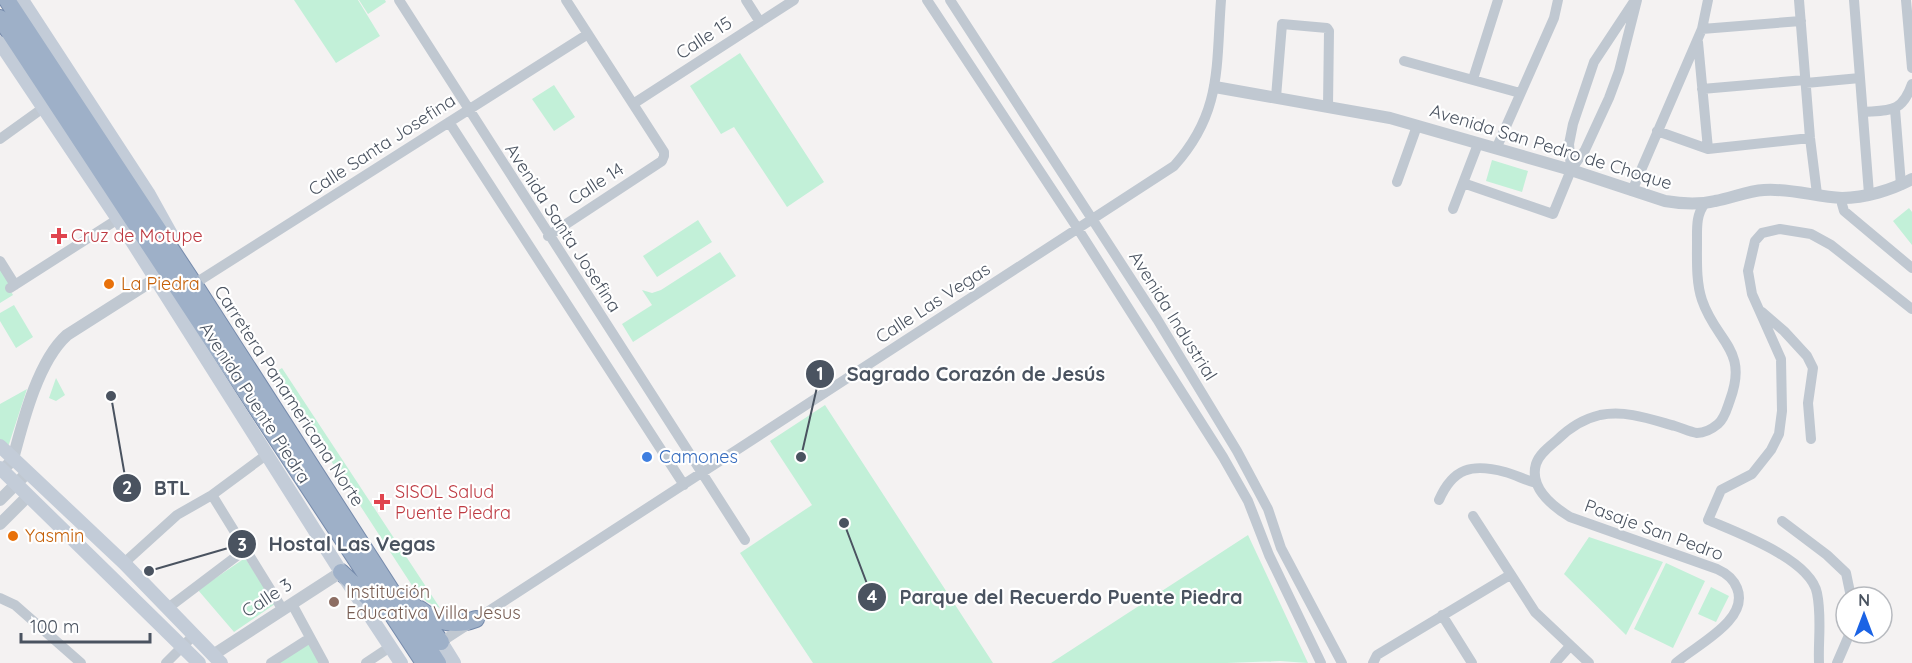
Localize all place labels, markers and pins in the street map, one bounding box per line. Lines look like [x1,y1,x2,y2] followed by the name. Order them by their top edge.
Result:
[71,224,203,247] place label: Cruz de Motupe
[52,229,66,243] marker: Cruz de Motupe
[121,272,200,295] place label: La Piedra
[102,277,116,291] marker: La Piedra
[805,355,1117,393] callout: Sagrado Corazón de Jesús
[659,445,738,468] place label: Camones
[640,450,654,464] marker: Camones
[112,469,202,507] callout: BTL
[395,480,511,524] place label: SISOL Salud Puente Piedra
[373,493,391,511] marker: SISOL Salud Puente Piedra
[25,524,85,547] place label: Yasmin
[227,525,448,563] callout: Hostal Las Vegas
[6,529,20,543] marker: Yasmin
[857,578,1254,616] callout: Parque del Recuerdo Puente Piedra
[346,580,521,624] place label: Institución Educativa Villa Jesus
[327,595,341,609] marker: Institución Educativa Villa Jesus

